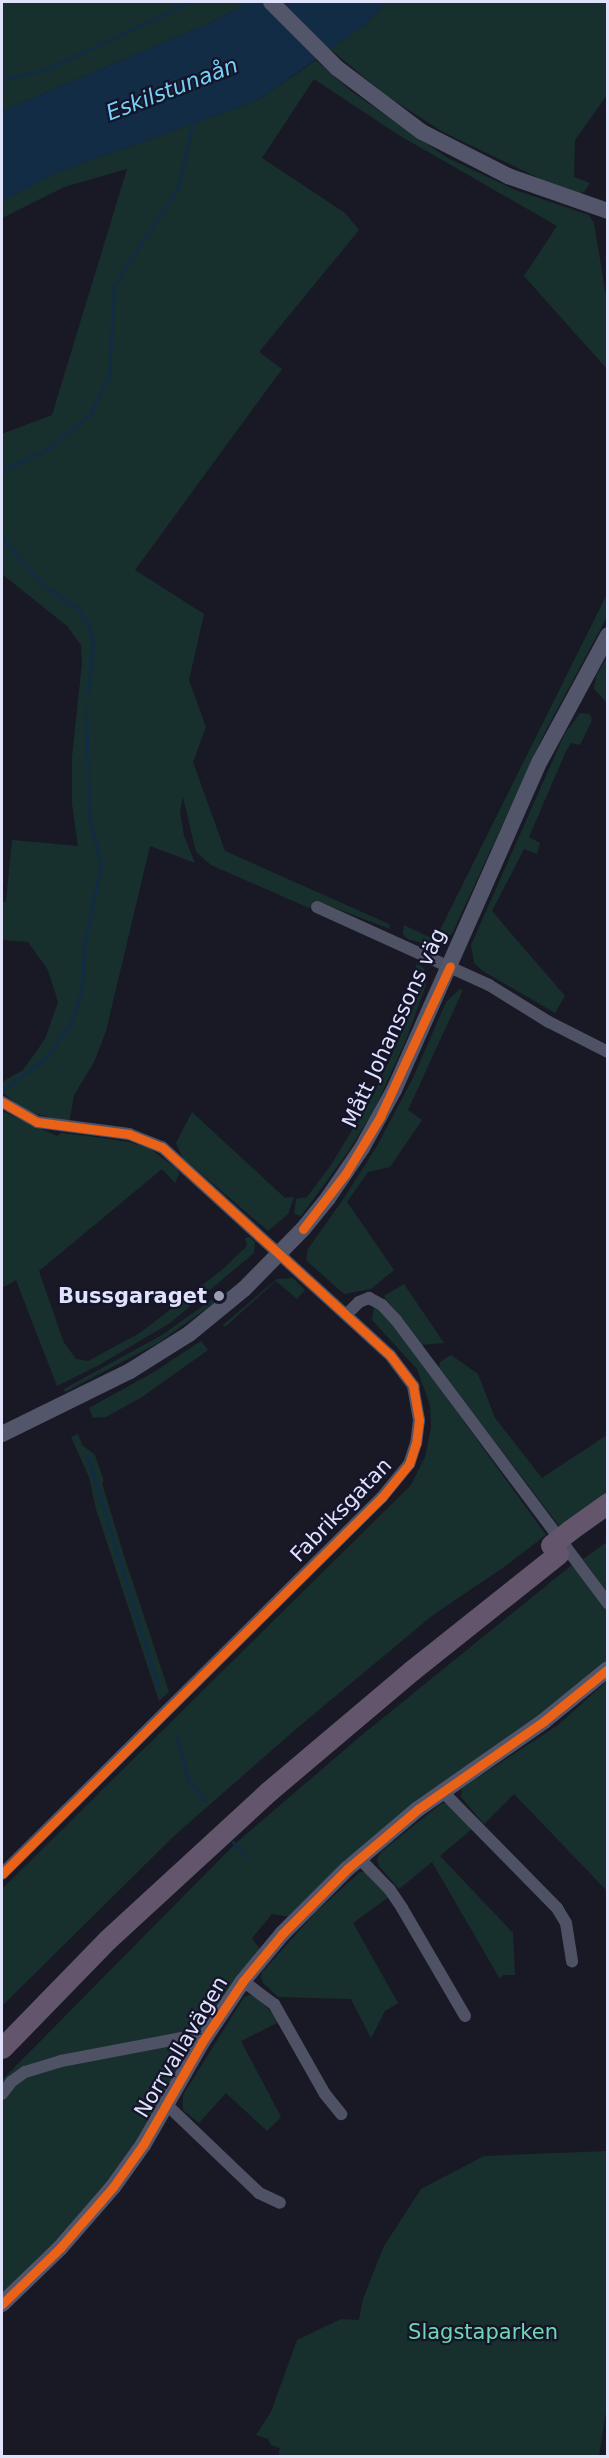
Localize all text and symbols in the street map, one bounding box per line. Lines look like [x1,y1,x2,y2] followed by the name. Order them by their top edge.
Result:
[102,52,242,126] water label: Eskilstunaån
[337,924,451,1132] street label: Mått Johanssons väg
[58,1283,207,1309] place label: Bussgaraget
[212,1289,226,1303] marker: Bussgaraget
[285,1453,397,1567] street label: Fabriksgatan
[129,1972,233,2122] street label: Norrvallavägen
[408,2319,558,2345] park label: Slagstaparken

